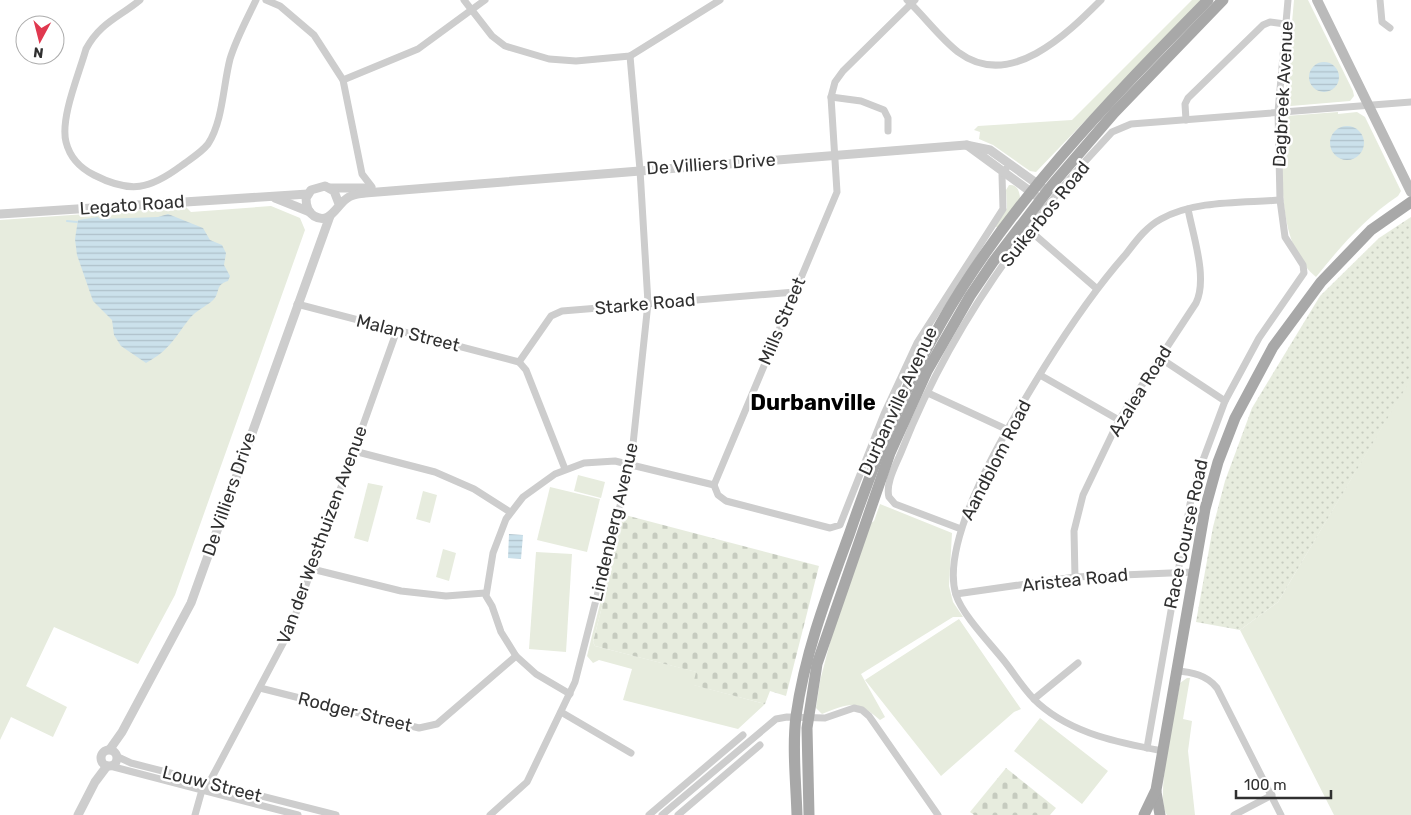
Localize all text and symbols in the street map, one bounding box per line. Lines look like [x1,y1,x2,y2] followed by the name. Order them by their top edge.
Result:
[15,15,65,65] north arrow
[1268,20,1298,168] street label: Dagbreek Avenue
[32,43,45,61] text: N
[646,149,776,179] street label: De Villiers Drive
[996,157,1094,271] street label: Suikerbos Road
[79,190,185,220] street label: Legato Road
[754,274,810,368] street label: Mills Street
[594,289,696,319] street label: Starke Road
[354,310,462,356] street label: Malan Street
[854,323,942,479] street label: Durbanville Avenue
[1103,342,1177,440] street label: Azalea Road
[750,389,876,416] district label: Durbanville
[956,396,1036,524] street label: Aandblom Road
[272,423,372,647] street label: Van der Westhuizen Avenue
[198,429,260,559] street label: De Villiers Drive
[585,440,643,604] street label: Lindenberg Avenue
[1159,457,1213,611] street label: Race Course Road
[1021,563,1129,597] street label: Aristea Road
[296,687,414,737] street label: Rodger Street
[160,761,264,807] street label: Louw Street
[1236,768,1331,800] scale bar
[1244,776,1286,794] text: 100 m

